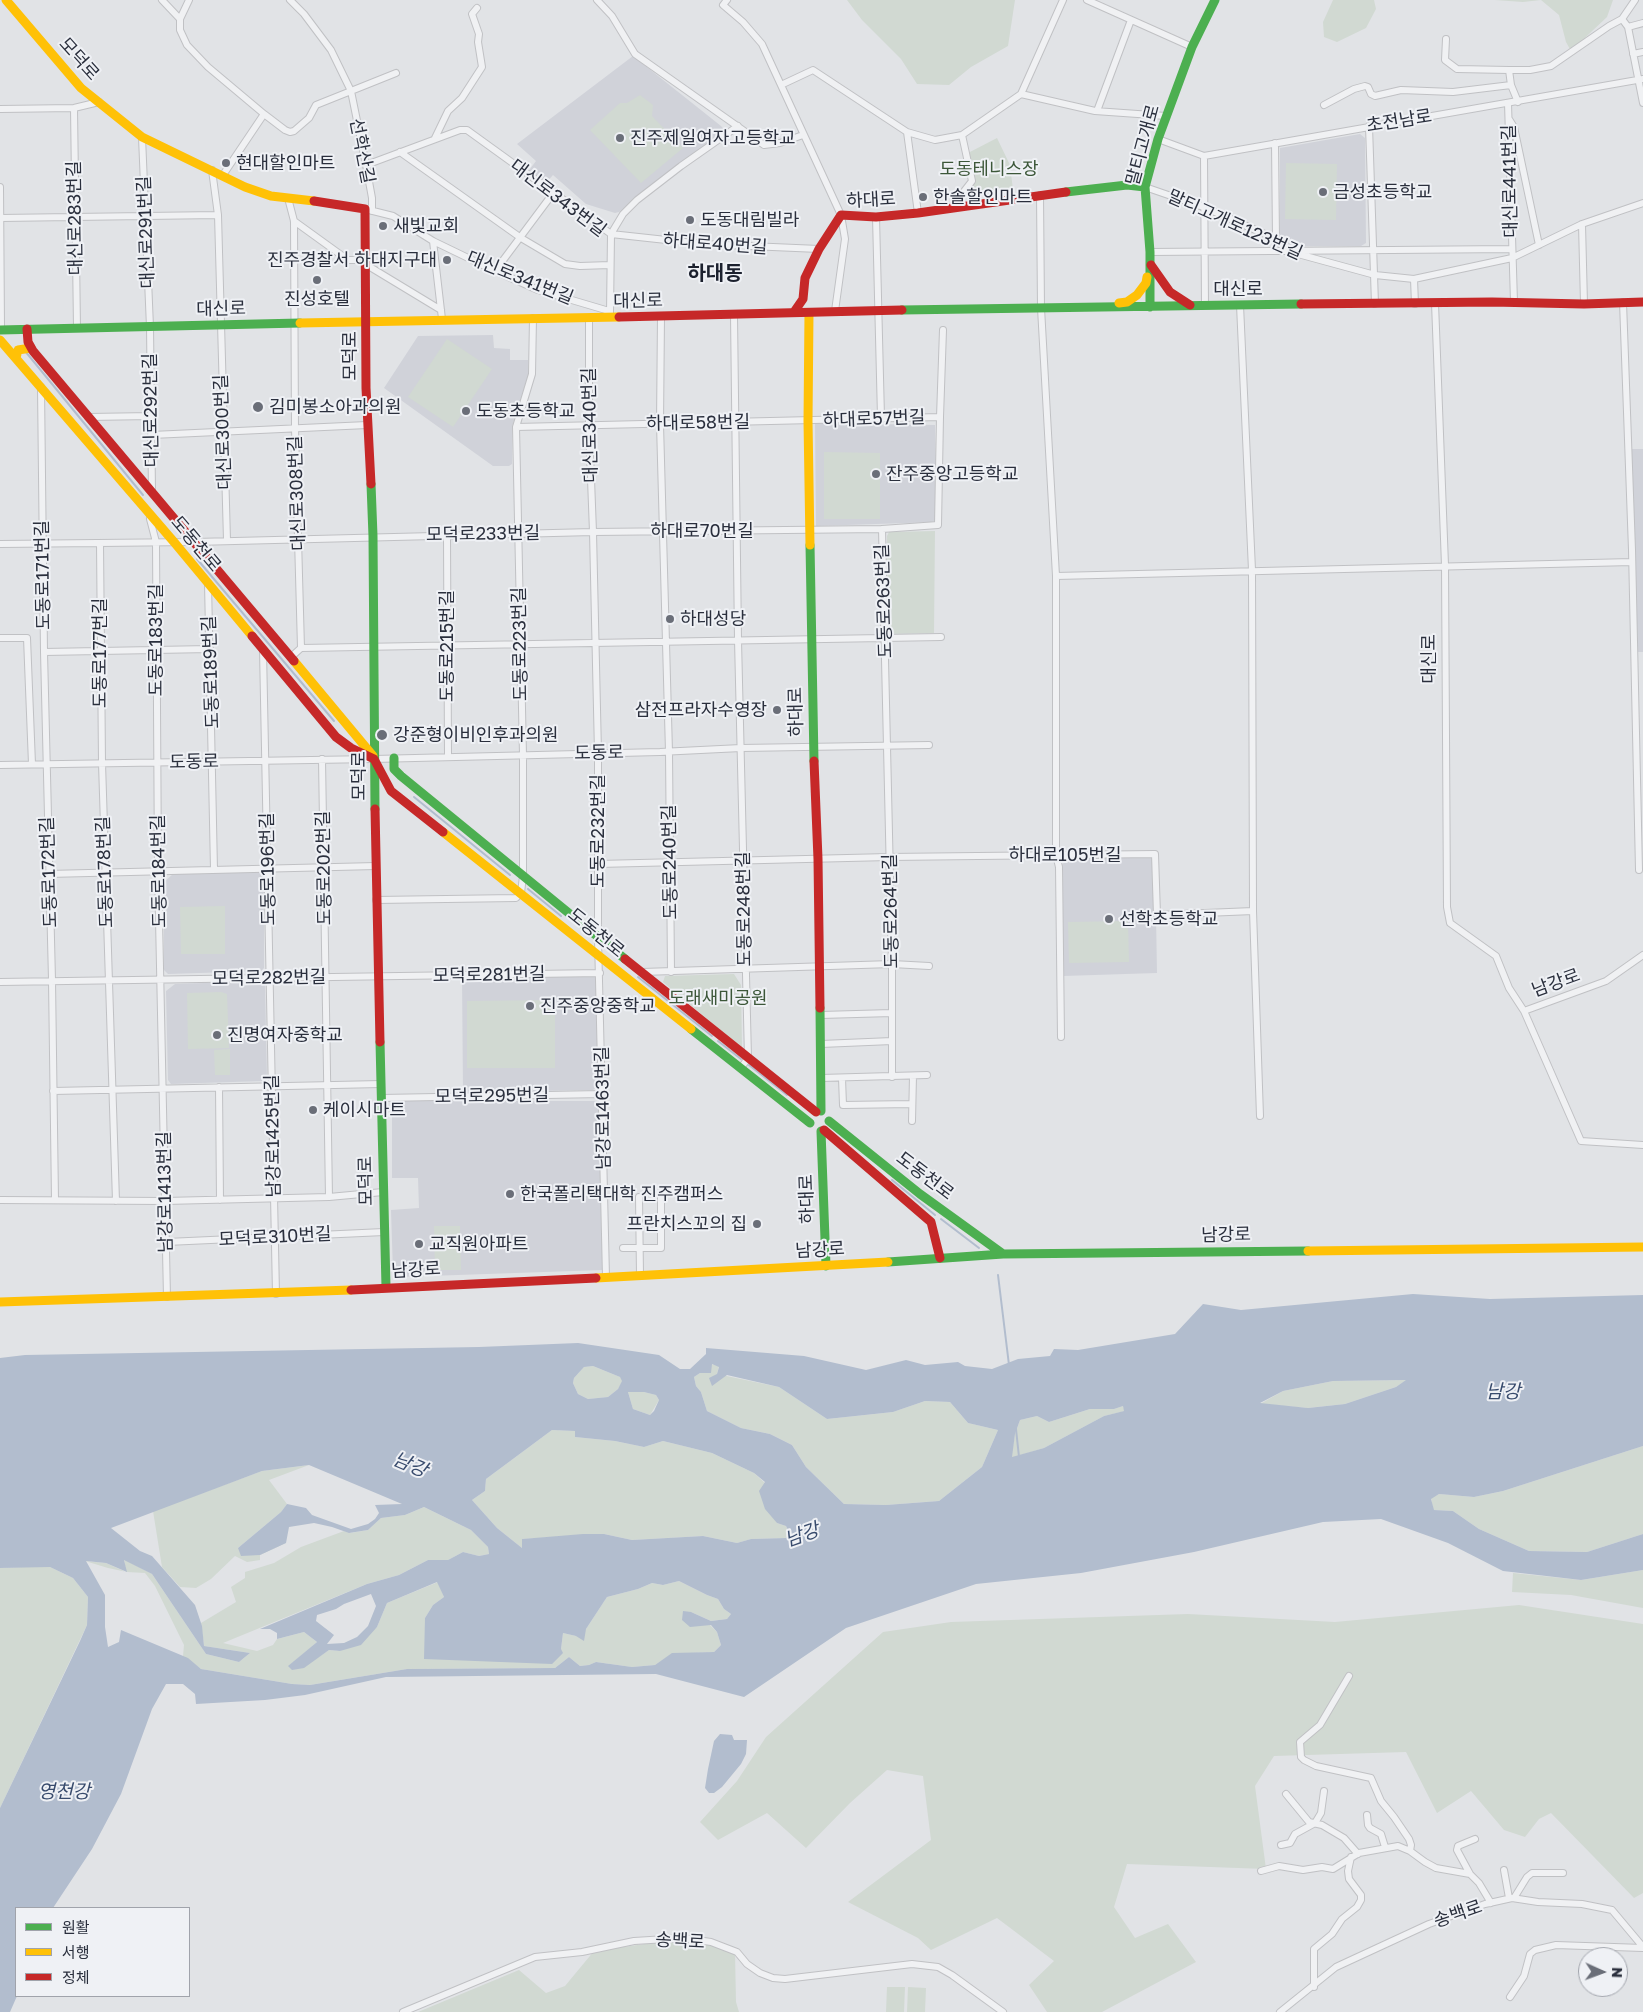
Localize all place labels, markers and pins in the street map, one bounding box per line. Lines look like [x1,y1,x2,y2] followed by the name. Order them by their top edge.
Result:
[630,127,796,149] place label: 진주제일여자고등학교
[614,132,626,144] marker: 진주제일여자고등학교
[236,152,335,174] place label: 현대할인마트
[220,157,232,169] marker: 현대할인마트
[1333,181,1432,203] place label: 금성초등학교
[933,186,1032,208] place label: 한솔할인마트
[1317,186,1329,198] marker: 금성초등학교
[917,191,929,203] marker: 한솔할인마트
[700,209,799,231] place label: 도동대림빌라
[684,214,696,226] marker: 도동대림빌라
[393,215,459,237] place label: 새빛교회
[377,220,389,232] marker: 새빛교회
[267,249,437,271] place label: 진주경찰서 하대지구대
[441,254,453,266] marker: 진주경찰서 하대지구대
[311,274,323,286] marker: 진성호텔
[284,288,350,310] place label: 진성호텔
[269,396,401,418] place label: 김미봉소아과의원
[251,400,265,414] marker: 김미봉소아과의원
[476,400,575,422] place label: 도동초등학교
[460,405,472,417] marker: 도동초등학교
[886,463,1018,485] place label: 잔주중앙고등학교
[870,468,882,480] marker: 잔주중앙고등학교
[680,608,746,630] place label: 하대성당
[664,613,676,625] marker: 하대성당
[635,699,767,721] place label: 삼전프라자수영장
[771,704,783,716] marker: 삼전프라자수영장
[393,724,559,746] place label: 강준형이비인후과의원
[375,728,389,742] marker: 강준형이비인후과의원
[1119,908,1218,930] place label: 선학초등학교
[1103,913,1115,925] marker: 선학초등학교
[540,995,656,1017] place label: 진주중앙중학교
[524,1000,536,1012] marker: 진주중앙중학교
[227,1024,343,1046] place label: 진명여자중학교
[211,1029,223,1041] marker: 진명여자중학교
[323,1099,406,1121] place label: 케이시마트
[307,1104,319,1116] marker: 케이시마트
[520,1183,723,1205] place label: 한국폴리택대학 진주캠퍼스
[504,1188,516,1200] marker: 한국폴리택대학 진주캠퍼스
[627,1213,747,1235] place label: 프란치스꼬의 집
[751,1218,763,1230] marker: 프란치스꼬의 집
[429,1233,528,1255] place label: 교직원아파트
[413,1238,425,1250] marker: 교직원아파트

